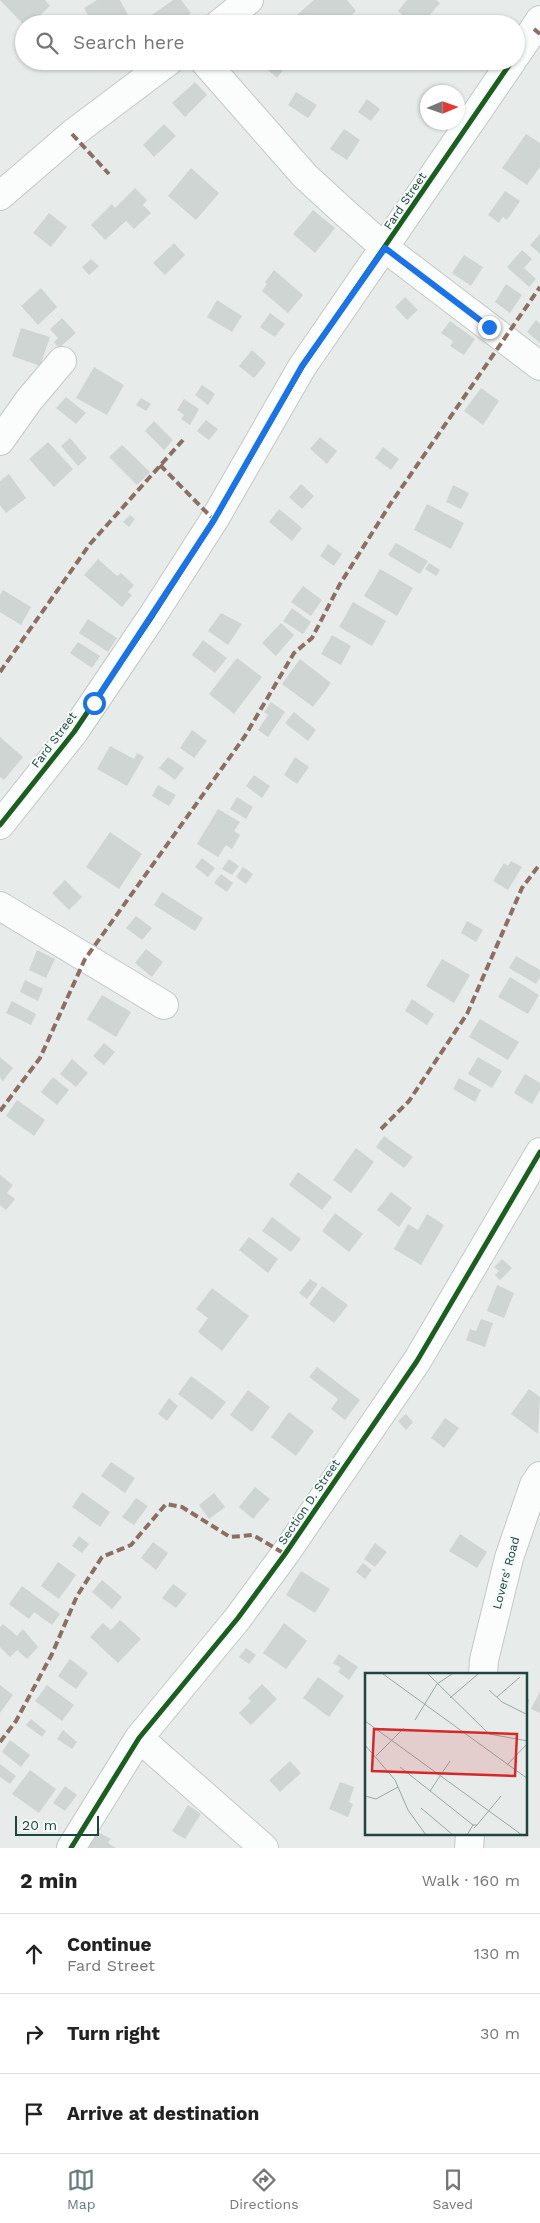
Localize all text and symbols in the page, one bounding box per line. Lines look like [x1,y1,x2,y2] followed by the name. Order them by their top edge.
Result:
[15,15,525,70] search box
[33,29,61,57] icon: search
[73,31,184,54] text: Search here
[420,85,465,130] north arrow
[381,170,429,232] street label: Fard Street
[478,316,501,339] route end
[83,692,106,715] route start
[29,709,79,771] street label: Fard Street
[275,1457,343,1547] street label: Section D. Street
[490,1535,522,1611] street label: Lovers' Road
[365,1673,528,1836] inset map
[15,1813,99,1836] scale bar
[22,1817,57,1833] text: 20 m
[20,1868,77,1893] text: 2 min
[422,1871,520,1890] text: Walk · 160 m
[67,1933,151,1956] text: Continue
[20,1940,48,1968] icon: ahead
[474,1944,520,1963] text: 130 m
[67,1956,155,1975] text: Fard Street
[20,2020,48,2048] icon: right
[67,2022,160,2045] text: Turn right
[480,2024,520,2043] text: 30 m
[20,2100,48,2128] icon: arrive
[67,2102,259,2125] text: Arrive at destination
[67,2166,96,2212] tab: Map
[229,2166,299,2212] tab: Directions
[432,2166,473,2212] tab: Saved

